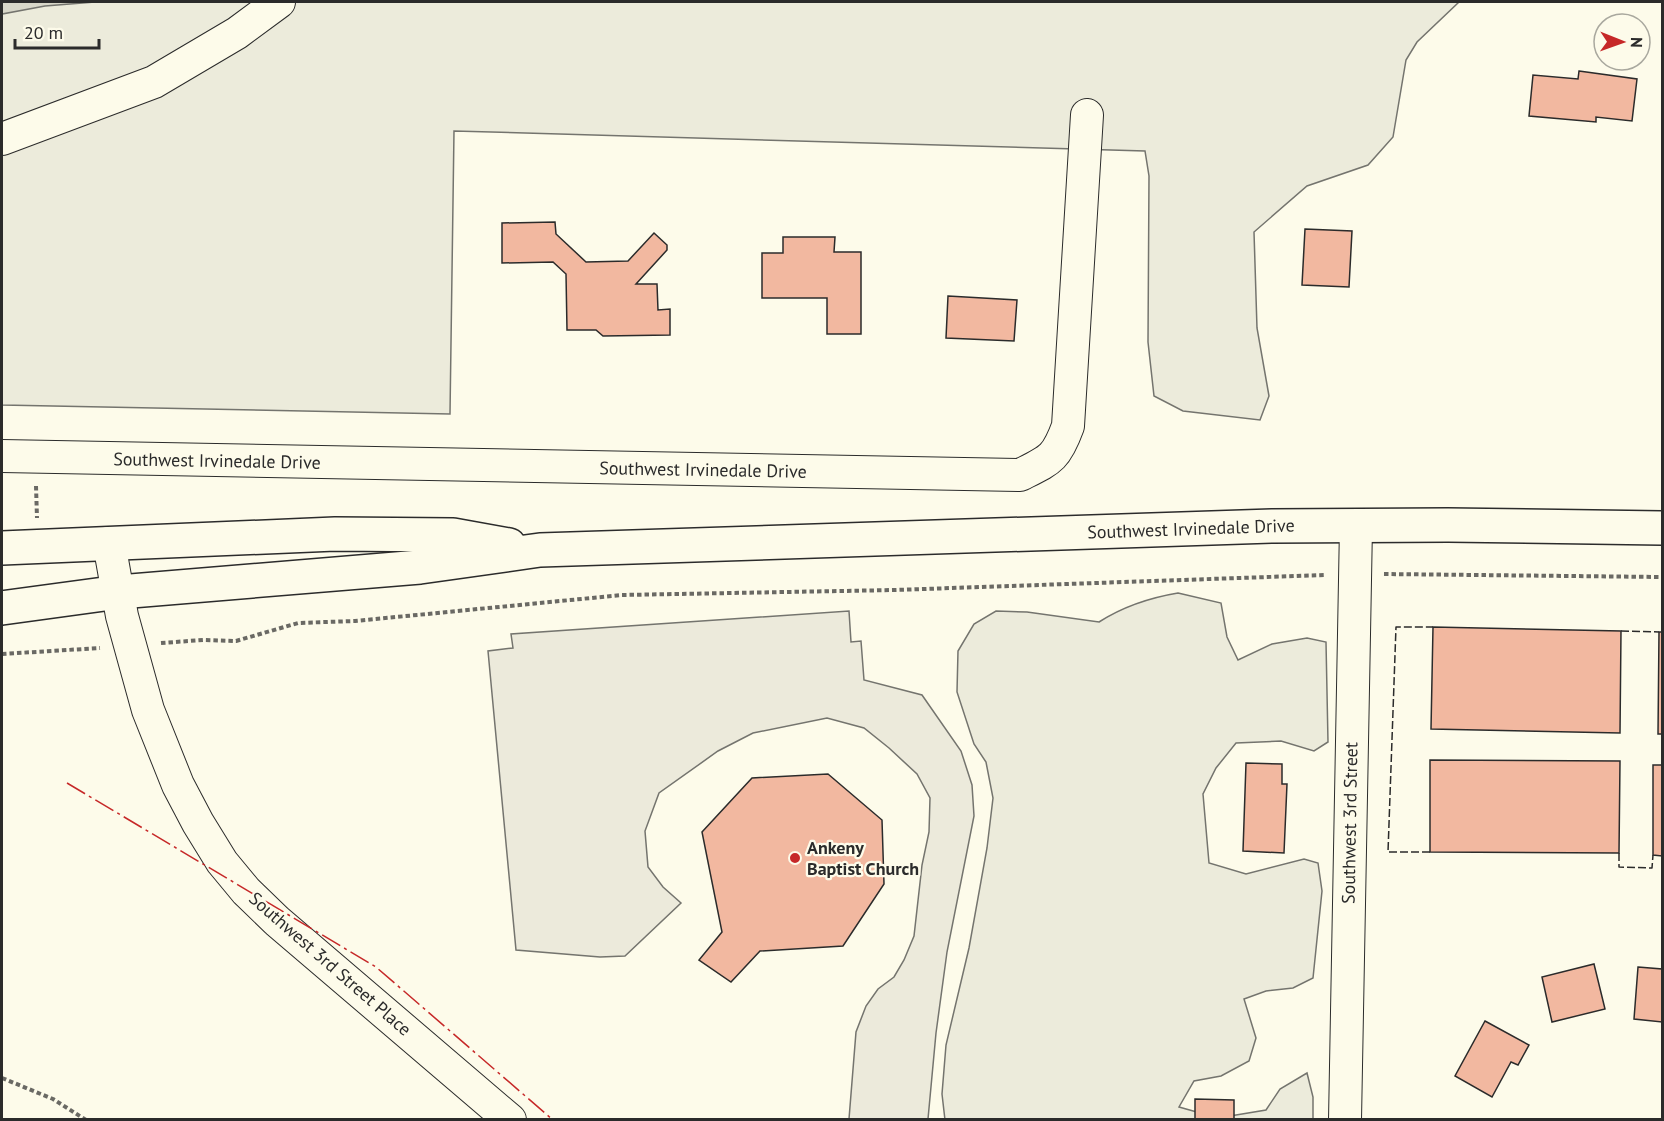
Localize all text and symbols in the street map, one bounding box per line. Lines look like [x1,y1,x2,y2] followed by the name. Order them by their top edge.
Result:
[15,12,99,50] scale bar
[1592,12,1652,72] north arrow
[24,21,63,44] text: 20 m
[1627,37,1647,48] text: N
[113,447,321,474] street label: Southwest Irvinedale Drive
[599,456,807,483] street label: Southwest Irvinedale Drive
[1087,513,1295,544] street label: Southwest Irvinedale Drive
[1337,742,1362,904] street label: Southwest 3rd Street
[807,836,919,880] place label: Ankeny Baptist Church
[788,851,802,865] marker: Ankeny Baptist Church
[244,887,416,1040] street label: Southwest 3rd Street Place

